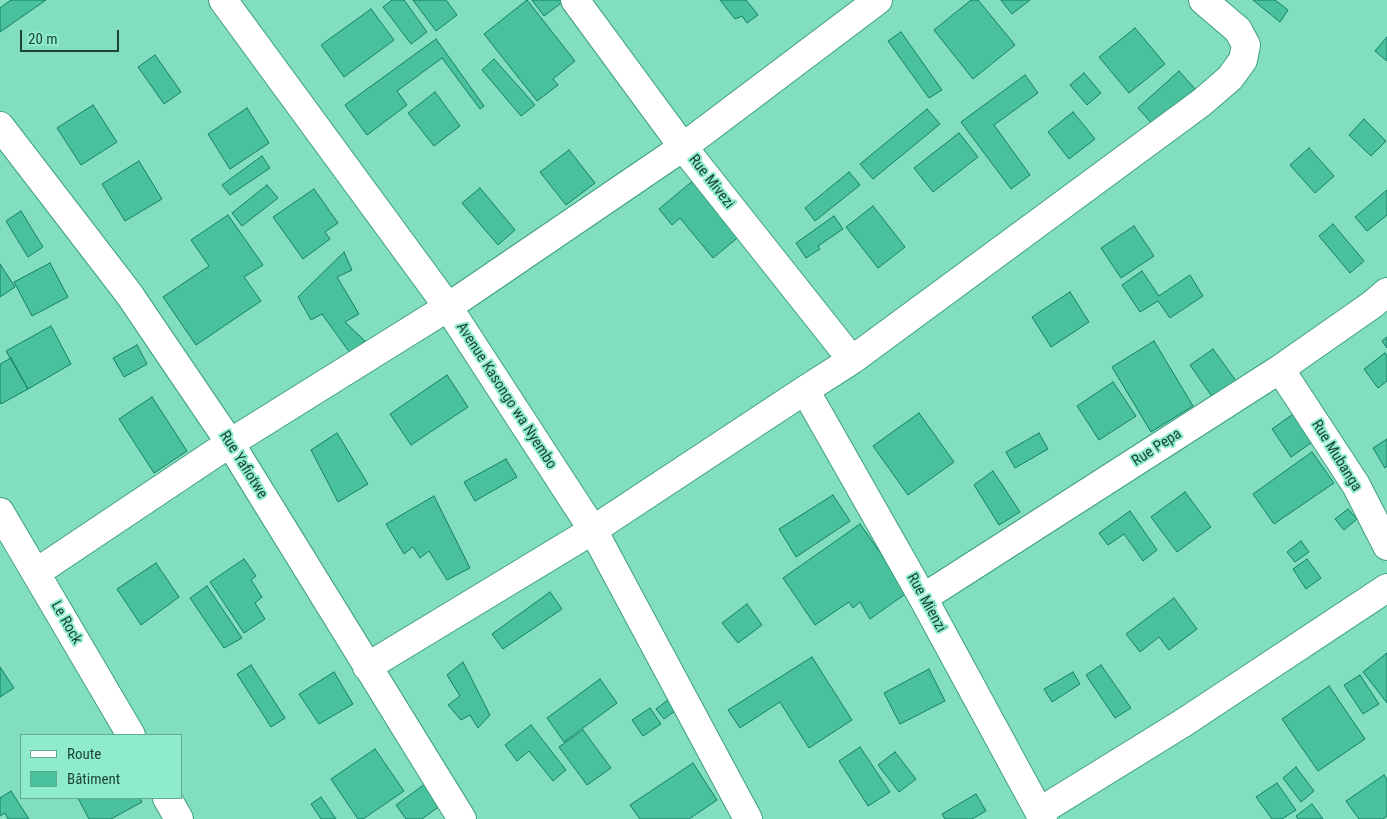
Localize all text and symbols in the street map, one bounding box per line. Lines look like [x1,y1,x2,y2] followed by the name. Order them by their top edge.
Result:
[22,20,121,52] scale bar
[28,30,58,48] text: 20 m
[684,151,738,213] street label: Rue Mivezi
[452,319,560,473] street label: Avenue Kasongo wa Nyembo
[1307,417,1365,495] street label: Rue Mubanga
[1129,425,1185,471] street label: Rue Pepa
[215,428,271,502] street label: Rue Yafiotwe
[902,570,950,636] street label: Rue Mienzi
[47,598,85,648] street label: Le Rock
[20,734,182,799] legend
[67,745,101,763] text: Route
[67,770,120,788] text: Bâtiment

